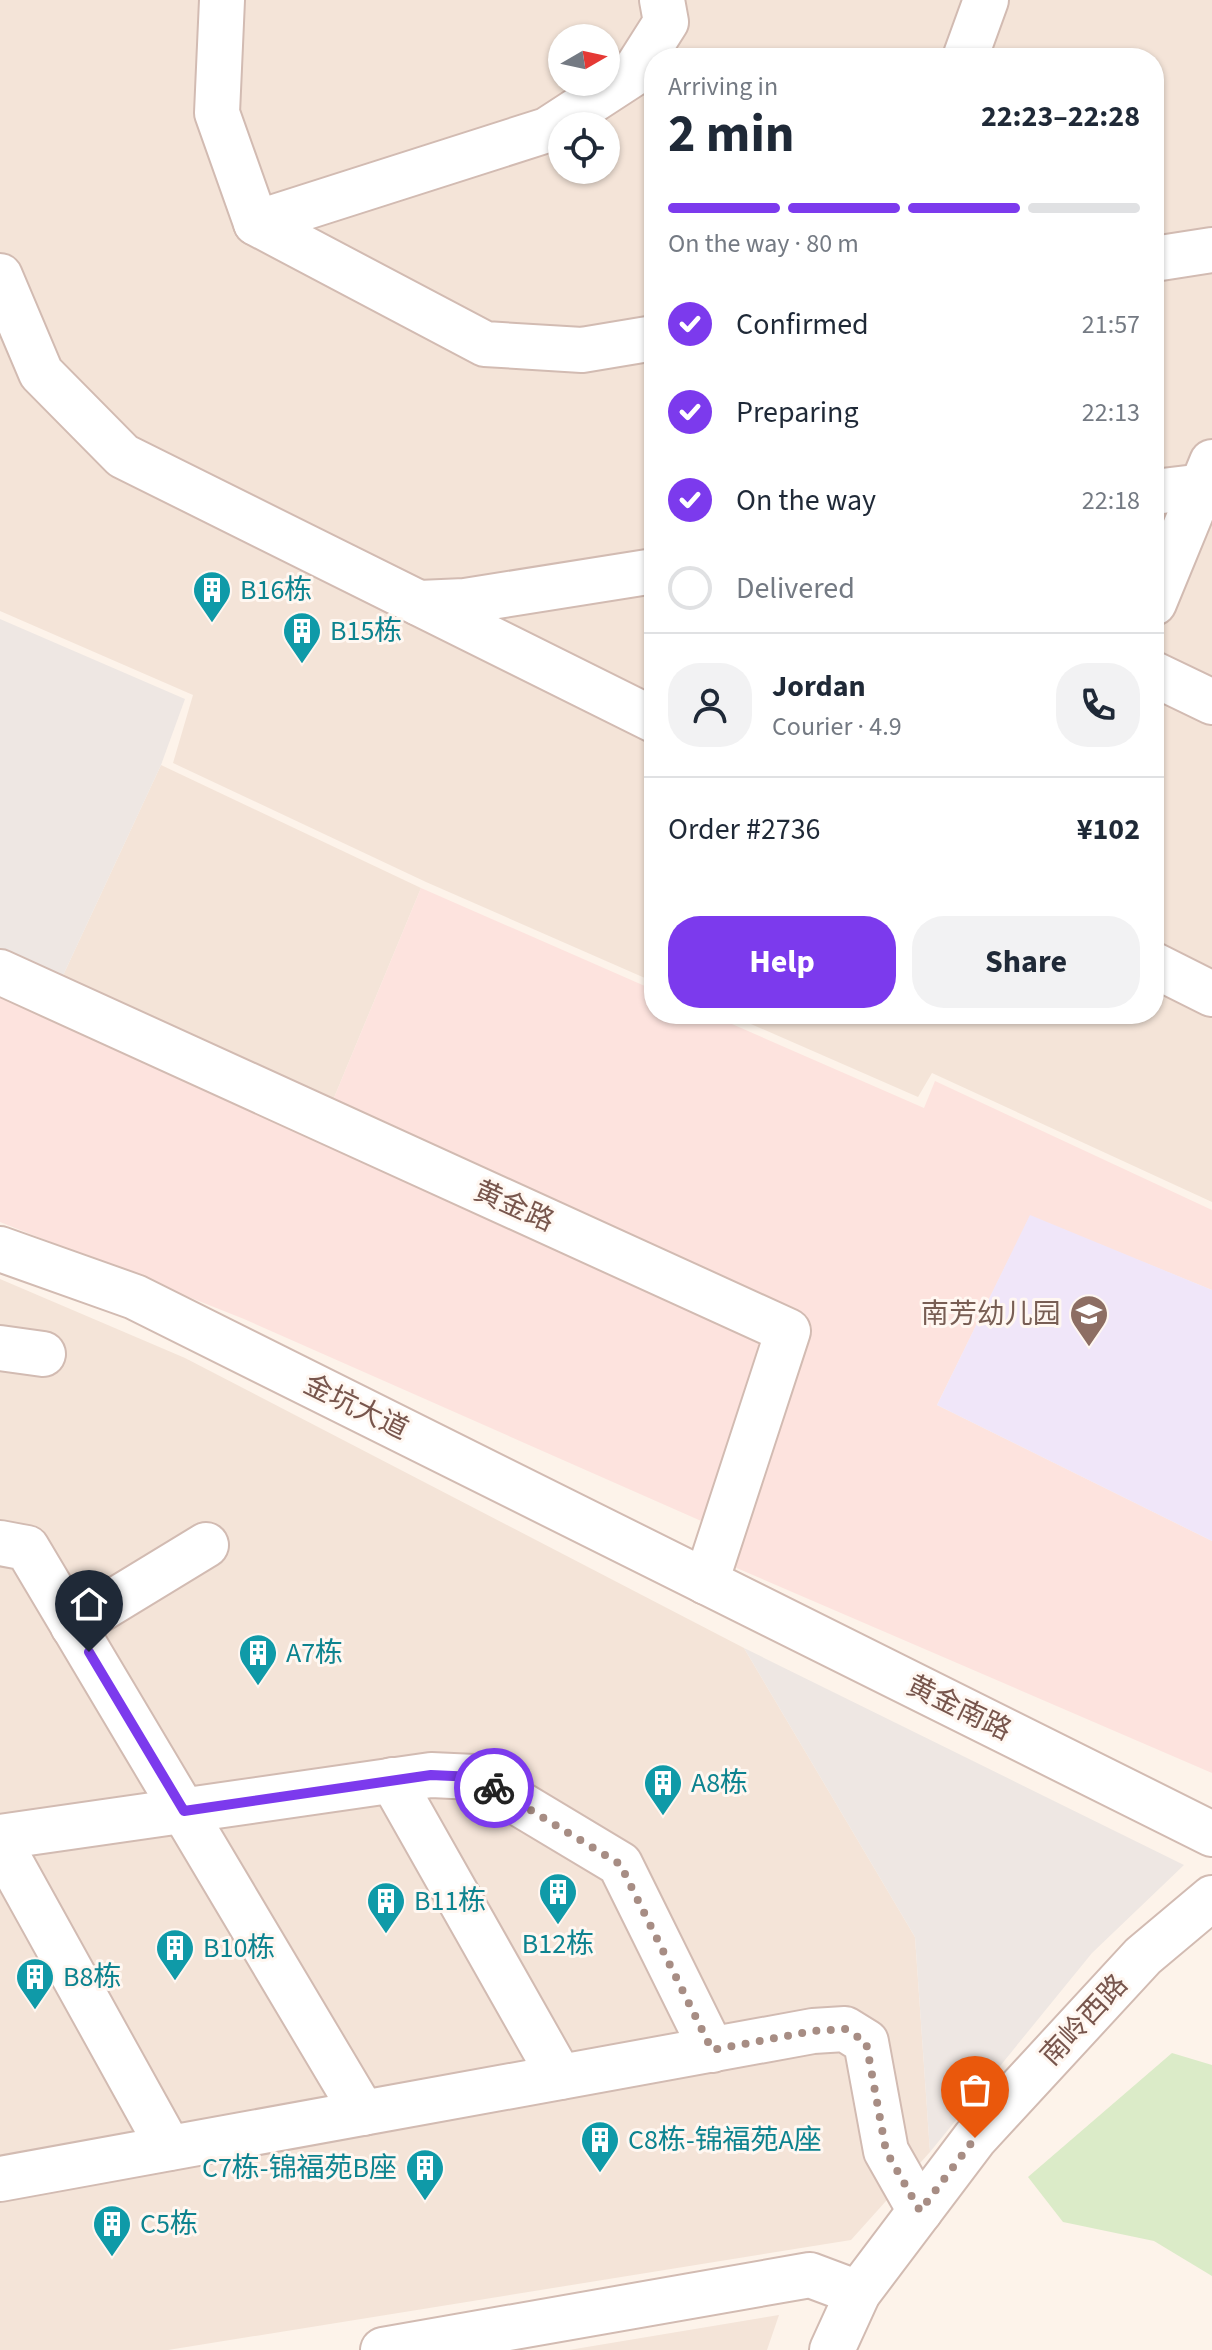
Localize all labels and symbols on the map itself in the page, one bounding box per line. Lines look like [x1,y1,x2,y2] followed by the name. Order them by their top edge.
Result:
[548,24,620,96] north arrow
[191,569,233,624] building icon: B16栋
[240,570,312,610] place label: B16栋
[281,610,323,665] building icon: B15栋
[330,611,402,651] place label: B15栋
[467,1171,561,1241] street label: 黄金路
[1068,1293,1110,1348] school or university icon: 南芳幼儿园
[921,1294,1061,1334] place label: 南芳幼儿园
[297,1364,415,1450] street label: 金坑大道
[55,1570,123,1652] pin
[237,1632,279,1687] building icon: A7栋
[286,1633,343,1673] place label: A7栋
[900,1665,1018,1751] street label: 黄金南路
[454,1748,534,1828] courier
[642,1762,684,1817] building icon: A8栋
[691,1763,748,1803] place label: A8栋
[537,1871,579,1926] building icon: B12栋
[365,1880,407,1935] building icon: B11栋
[414,1881,486,1921] place label: B11栋
[522,1924,594,1964] place label: B12栋
[154,1927,196,1982] building icon: B10栋
[203,1928,275,1968] place label: B10栋
[14,1956,56,2011] building icon: B8栋
[63,1957,121,1997] place label: B8栋
[1031,1965,1137,2075] street label: 南岭西路
[941,2056,1009,2138] pin
[579,2119,621,2174] building icon: C8栋-锦福苑A座
[628,2120,822,2160] place label: C8栋-锦福苑A座
[404,2147,446,2202] building icon: C7栋-锦福苑B座
[202,2148,397,2188] place label: C7栋-锦福苑B座
[91,2203,133,2258] building icon: C5栋
[140,2204,198,2244] place label: C5栋

